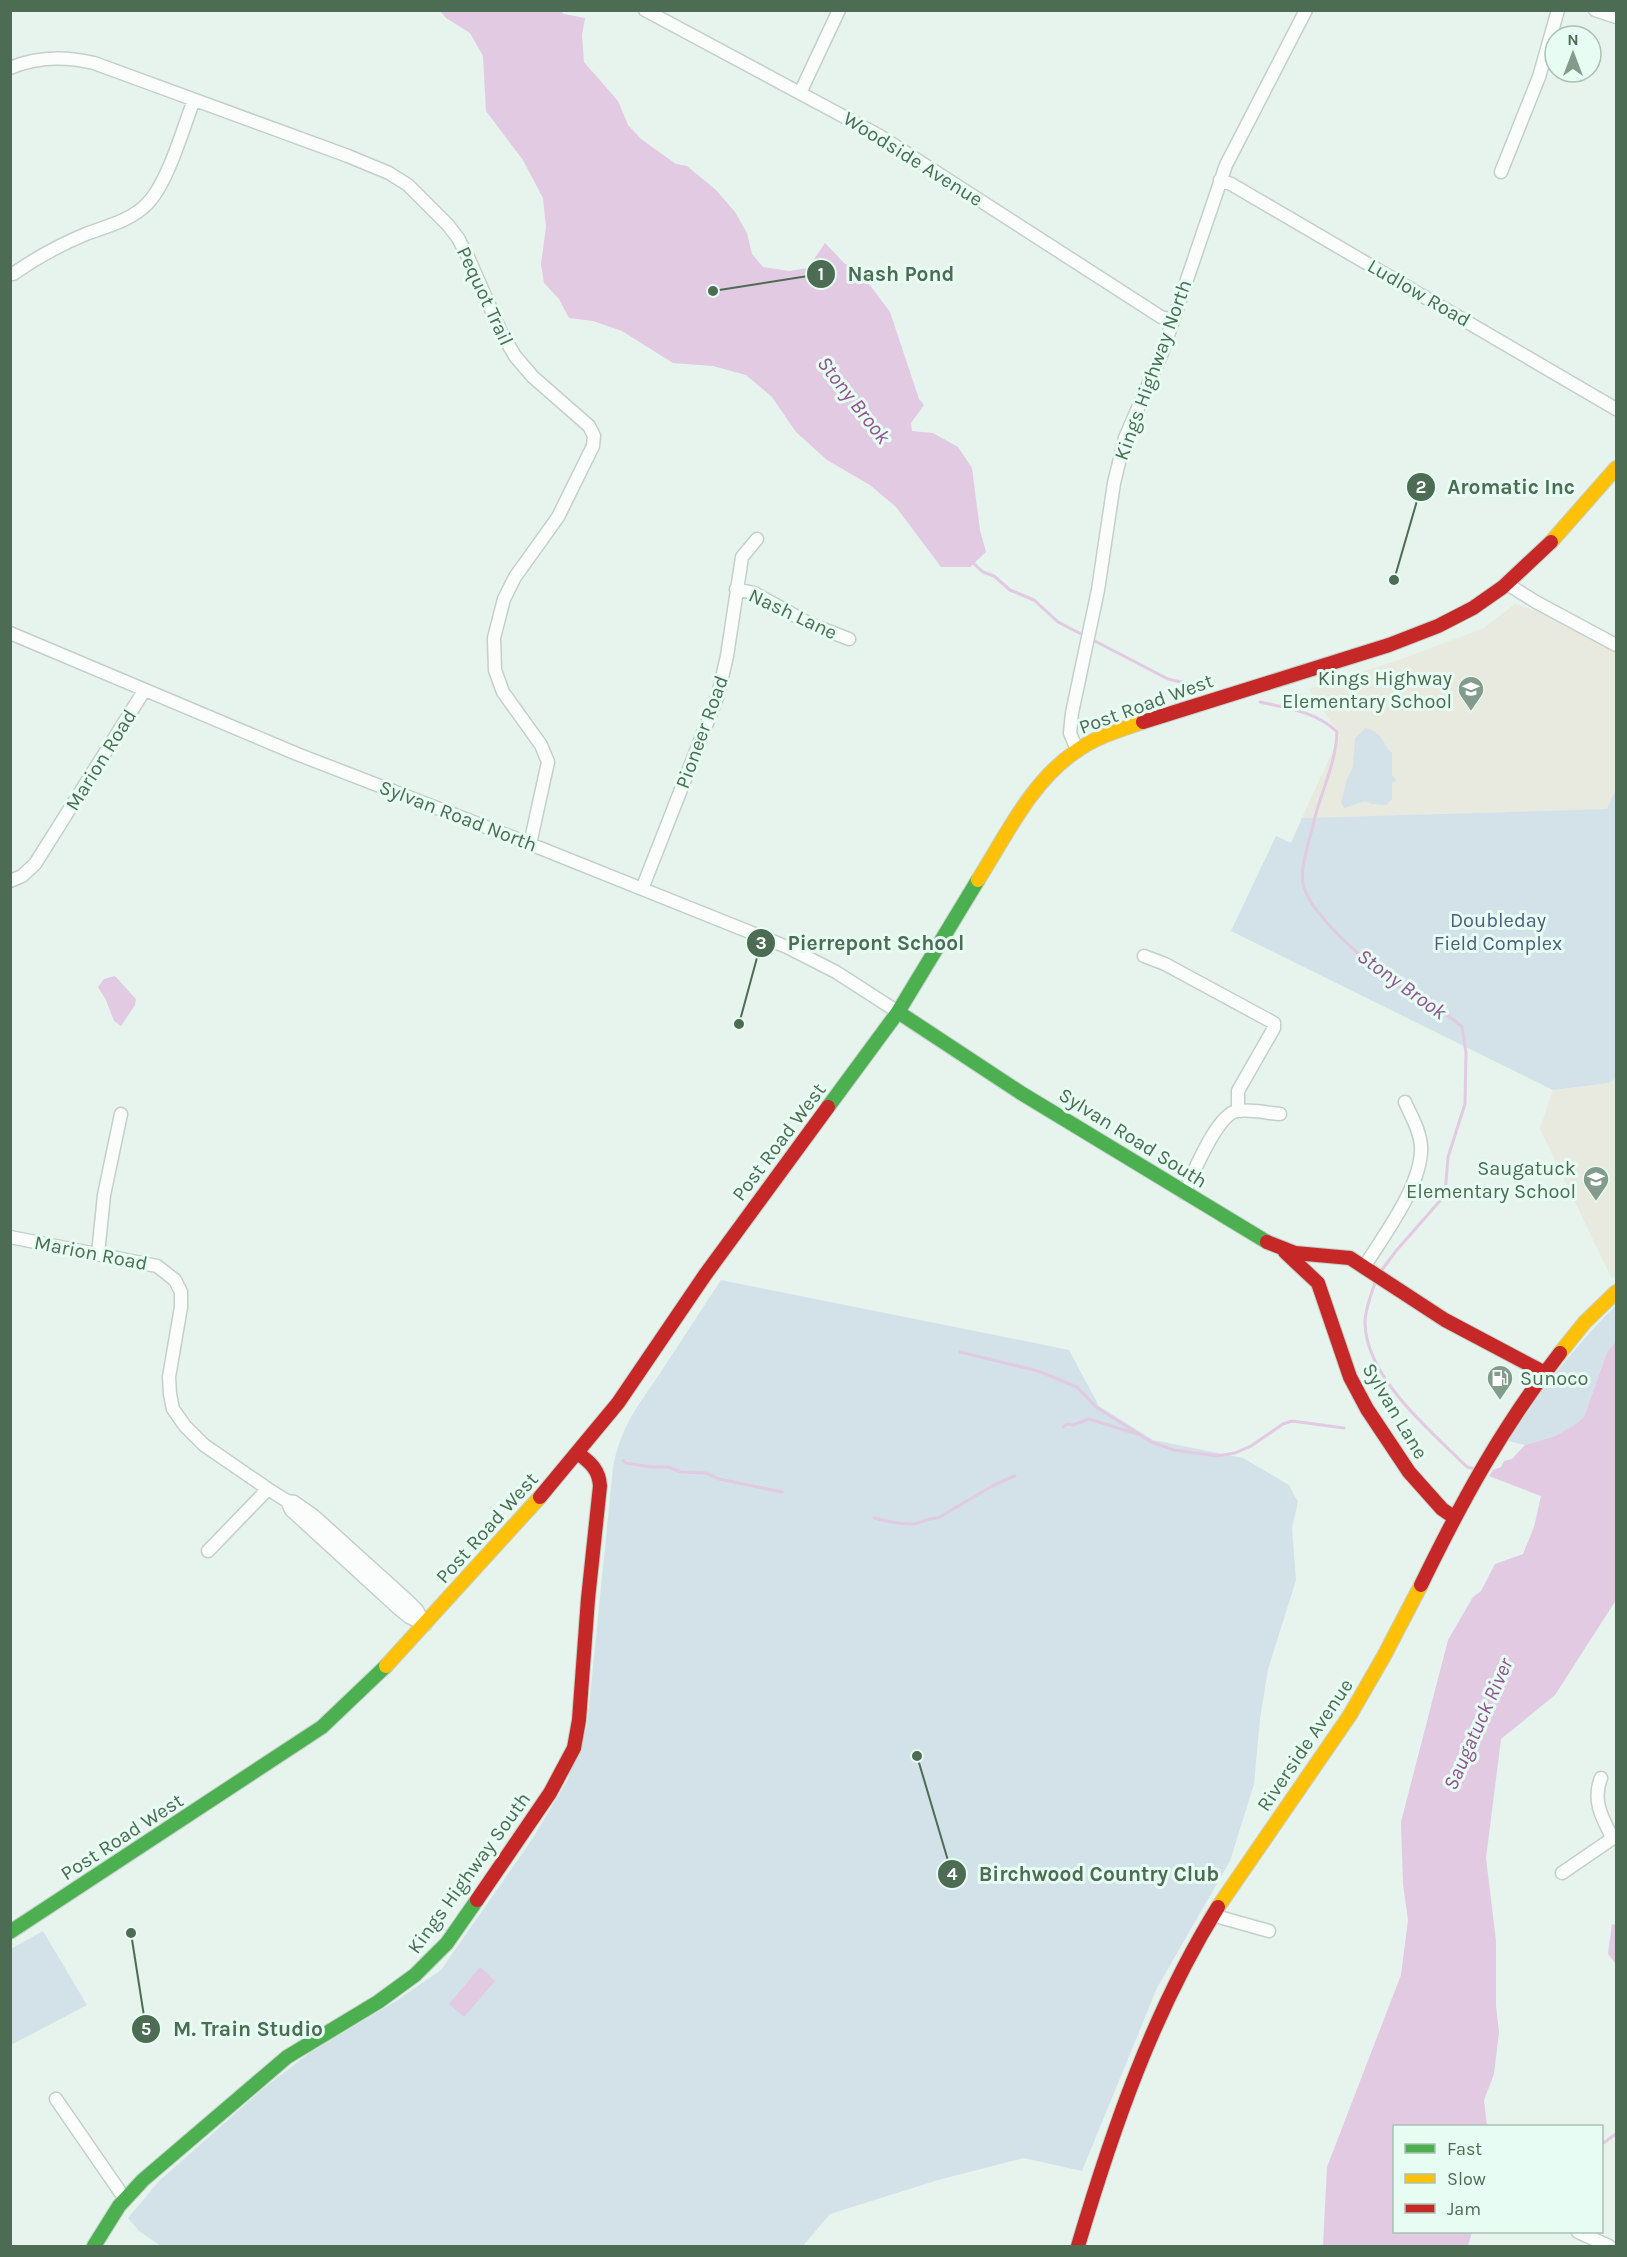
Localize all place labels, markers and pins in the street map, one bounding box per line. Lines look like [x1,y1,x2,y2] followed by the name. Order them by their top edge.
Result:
[806,254,967,293] callout: Nash Pond
[1406,467,1587,506] callout: Aromatic Inc
[1282,667,1452,713] place label: Kings Highway Elementary School
[1456,674,1486,712] school or university icon: Kings Highway Elementary School
[746,923,977,962] callout: Pierrepont School
[1406,1157,1576,1203] place label: Saugatuck Elementary School
[1581,1164,1611,1202] school or university icon: Saugatuck Elementary School
[1485,1363,1515,1401] fuel station icon: Sunoco
[1520,1367,1588,1390] place label: Sunoco
[937,1854,1231,1893] callout: Birchwood Country Club
[131,2009,335,2048] callout: M. Train Studio

